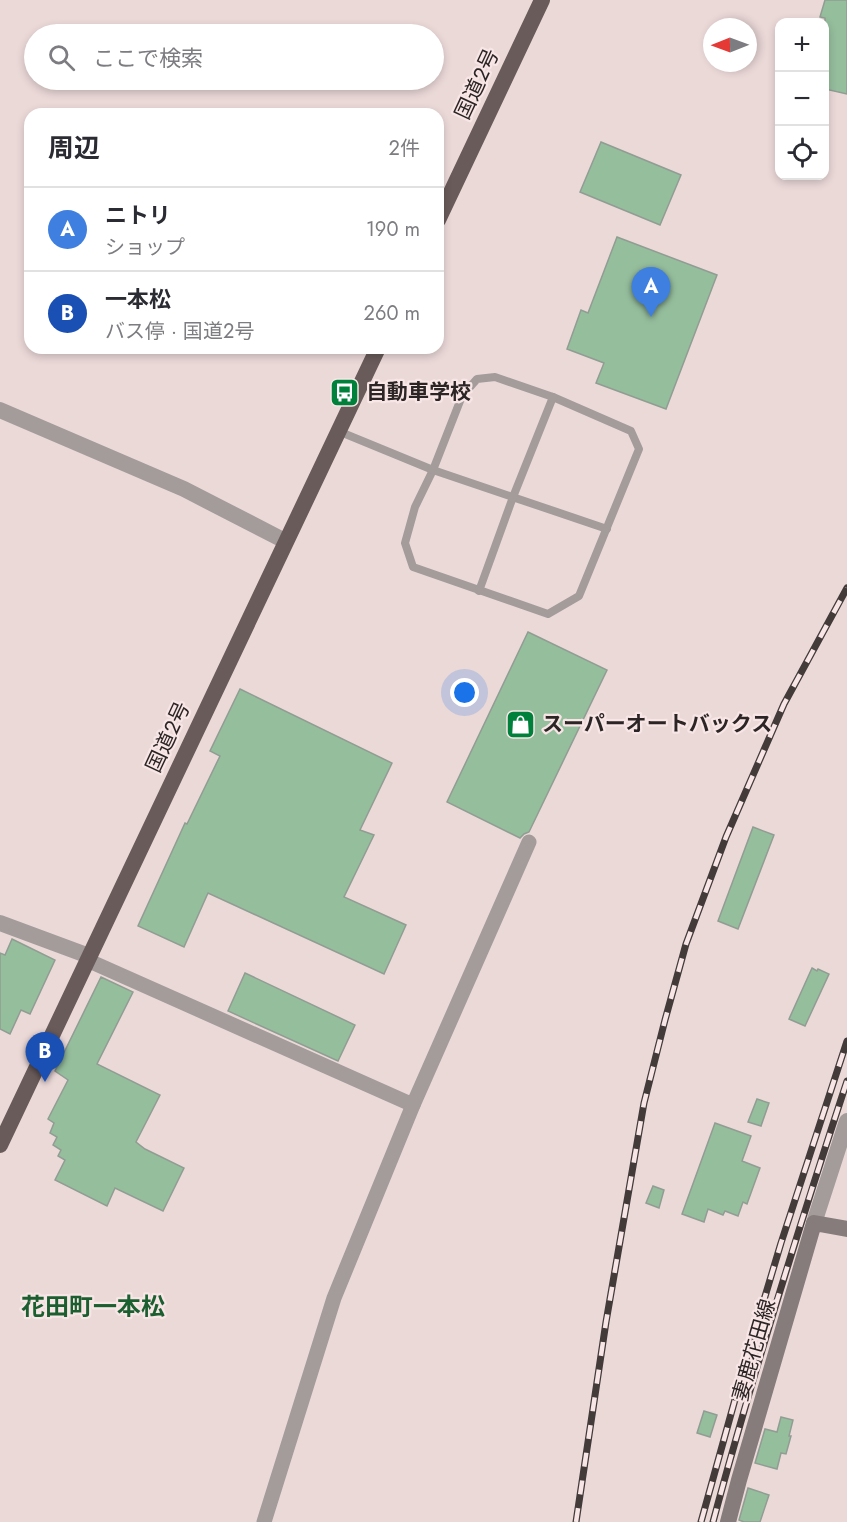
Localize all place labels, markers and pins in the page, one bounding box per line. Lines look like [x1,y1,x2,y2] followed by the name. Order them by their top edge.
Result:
[632,268,670,317] pin: A
[329,376,361,408] bus stop icon: 自動車学校
[366,377,471,407] place label: 自動車学校
[505,708,537,740] shop icon: スーパーオートバックス
[542,709,772,739] place label: スーパーオートバックス
[26,1032,64,1082] pin: B

